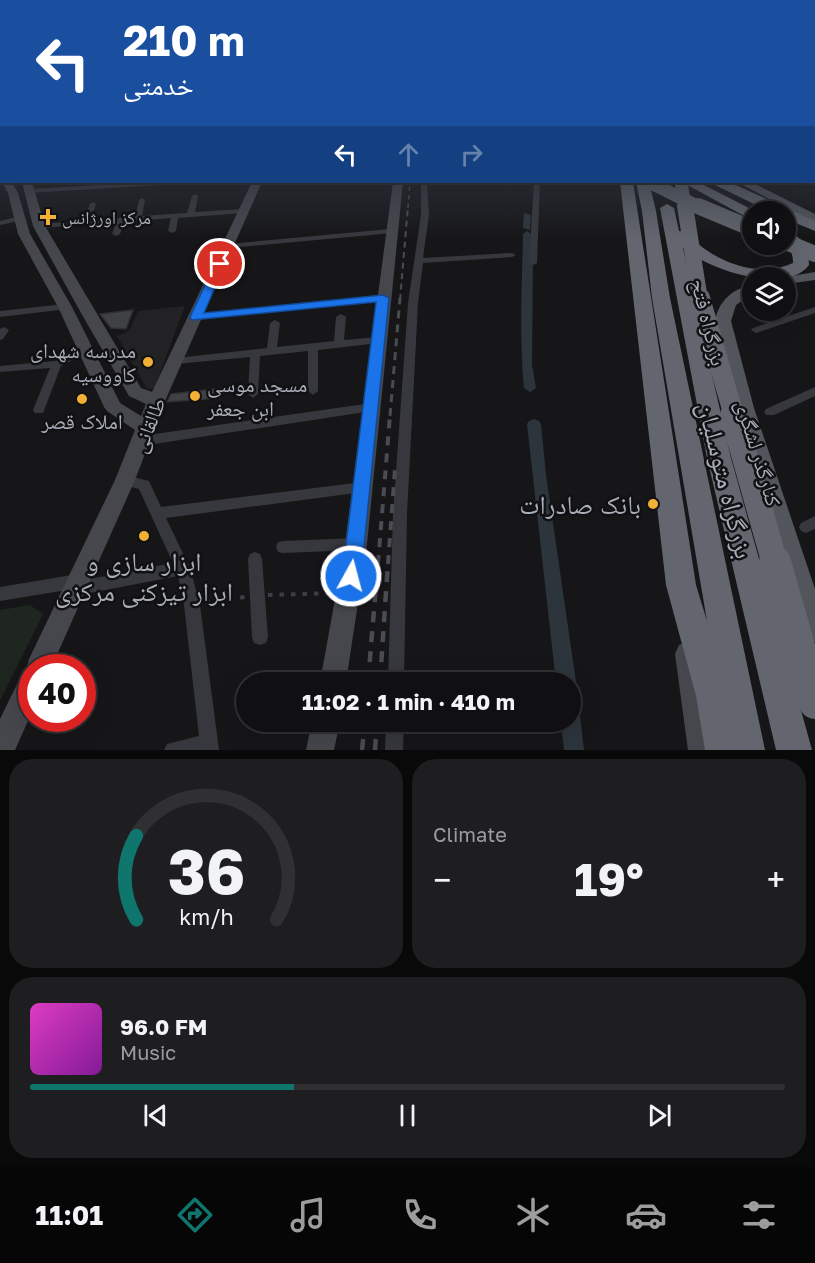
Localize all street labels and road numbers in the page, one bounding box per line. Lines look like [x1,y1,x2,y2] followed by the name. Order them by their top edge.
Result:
[685,276,732,368] street label: بزرگراه فتح
[125,394,172,457] street label: طالقانی
[731,397,788,510] street label: کنارگذر لشگری
[691,398,760,562] street label: بزرگراه متوسلیان

